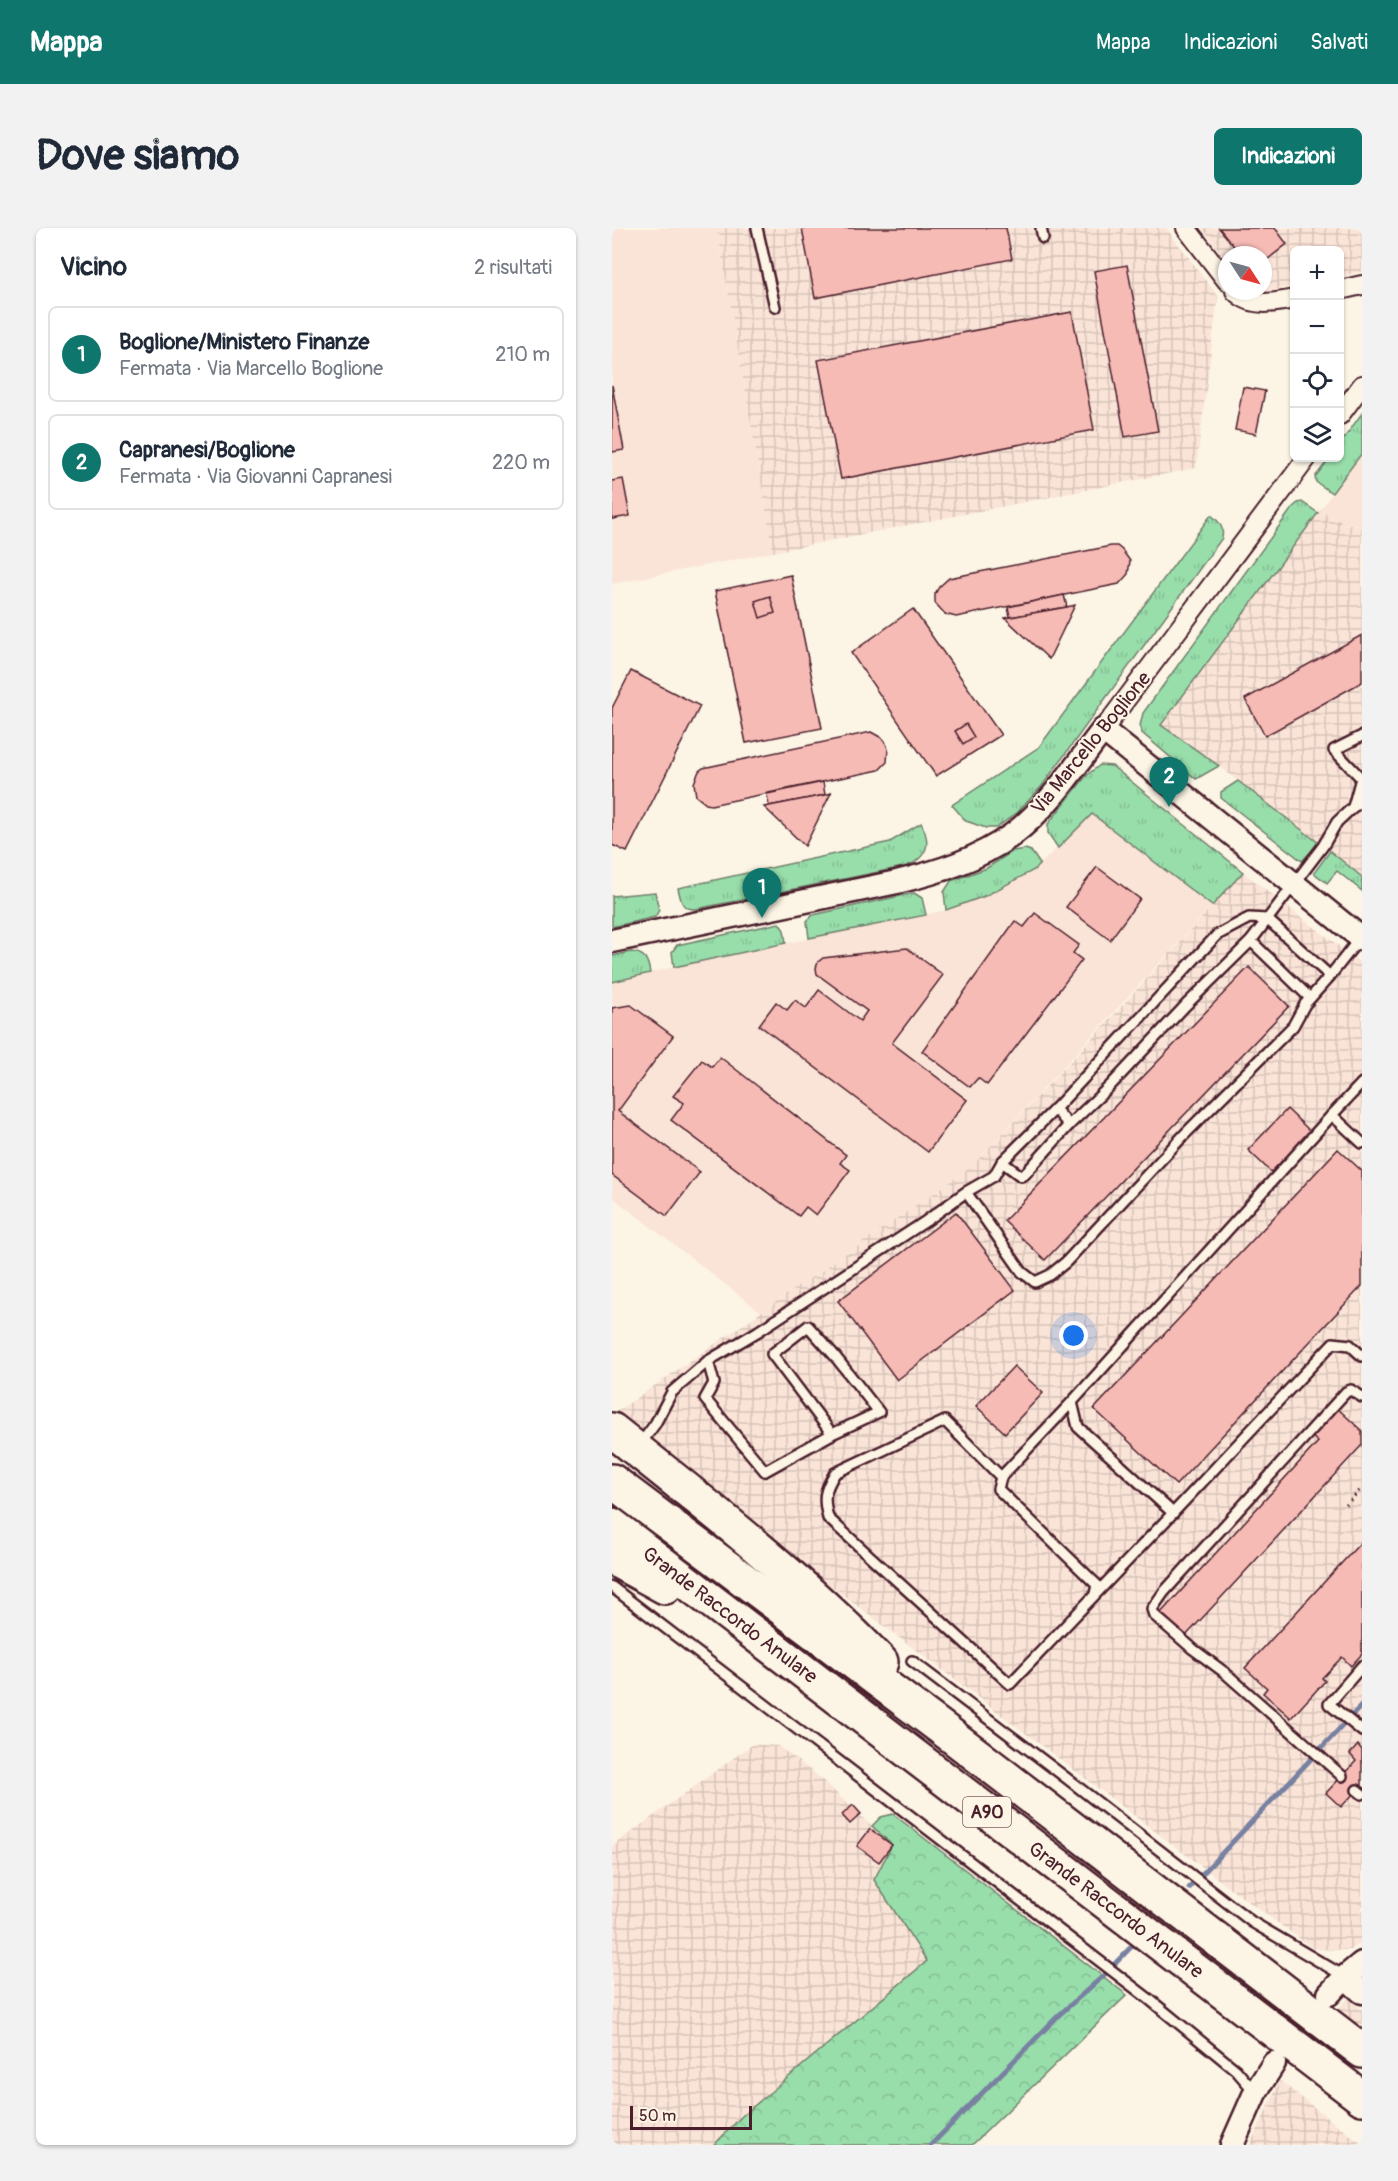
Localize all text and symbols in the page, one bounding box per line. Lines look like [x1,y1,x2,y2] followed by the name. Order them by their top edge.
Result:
[30,25,103,60] text: Mappa
[1096,29,1151,56] text: Mappa
[1184,29,1277,56] text: Indicazioni
[1310,29,1368,56] text: Salvati
[1214,128,1362,185] button: Indicazioni
[36,130,239,182] text: Dove siamo
[1218,246,1272,300] north arrow
[1290,246,1344,462] map controls
[1290,246,1344,300] button: +
[60,251,127,283] text: Vicino
[474,255,552,280] text: 2 risultati
[1290,300,1344,354] button: −
[119,328,369,356] text: Boglione/Ministero Finanze
[78,342,85,367] text: 1
[495,342,550,367] text: 210 m
[1290,354,1344,408] button: locate
[119,356,383,381] text: Fermata · Via Marcello Boglione
[1290,408,1344,462] button: layers
[119,436,295,464] text: Capranesi/Boglione
[76,450,87,475] text: 2
[492,450,550,475] text: 220 m
[119,464,392,489] text: Fermata · Via Giovanni Capranesi
[1026,666,1156,820] street label: Via Marcello Boglione
[1150,758,1188,807] pin: 2
[742,868,782,918] pin: 1
[1059,1321,1088,1350] your location
[637,1541,823,1689] street label: Grande Raccordo Anulare
[963,1797,1011,1827] road number: A90
[1023,1836,1209,1984] street label: Grande Raccordo Anulare
[630,2103,752,2130] scale bar
[639,2106,676,2126] text: 50 m

